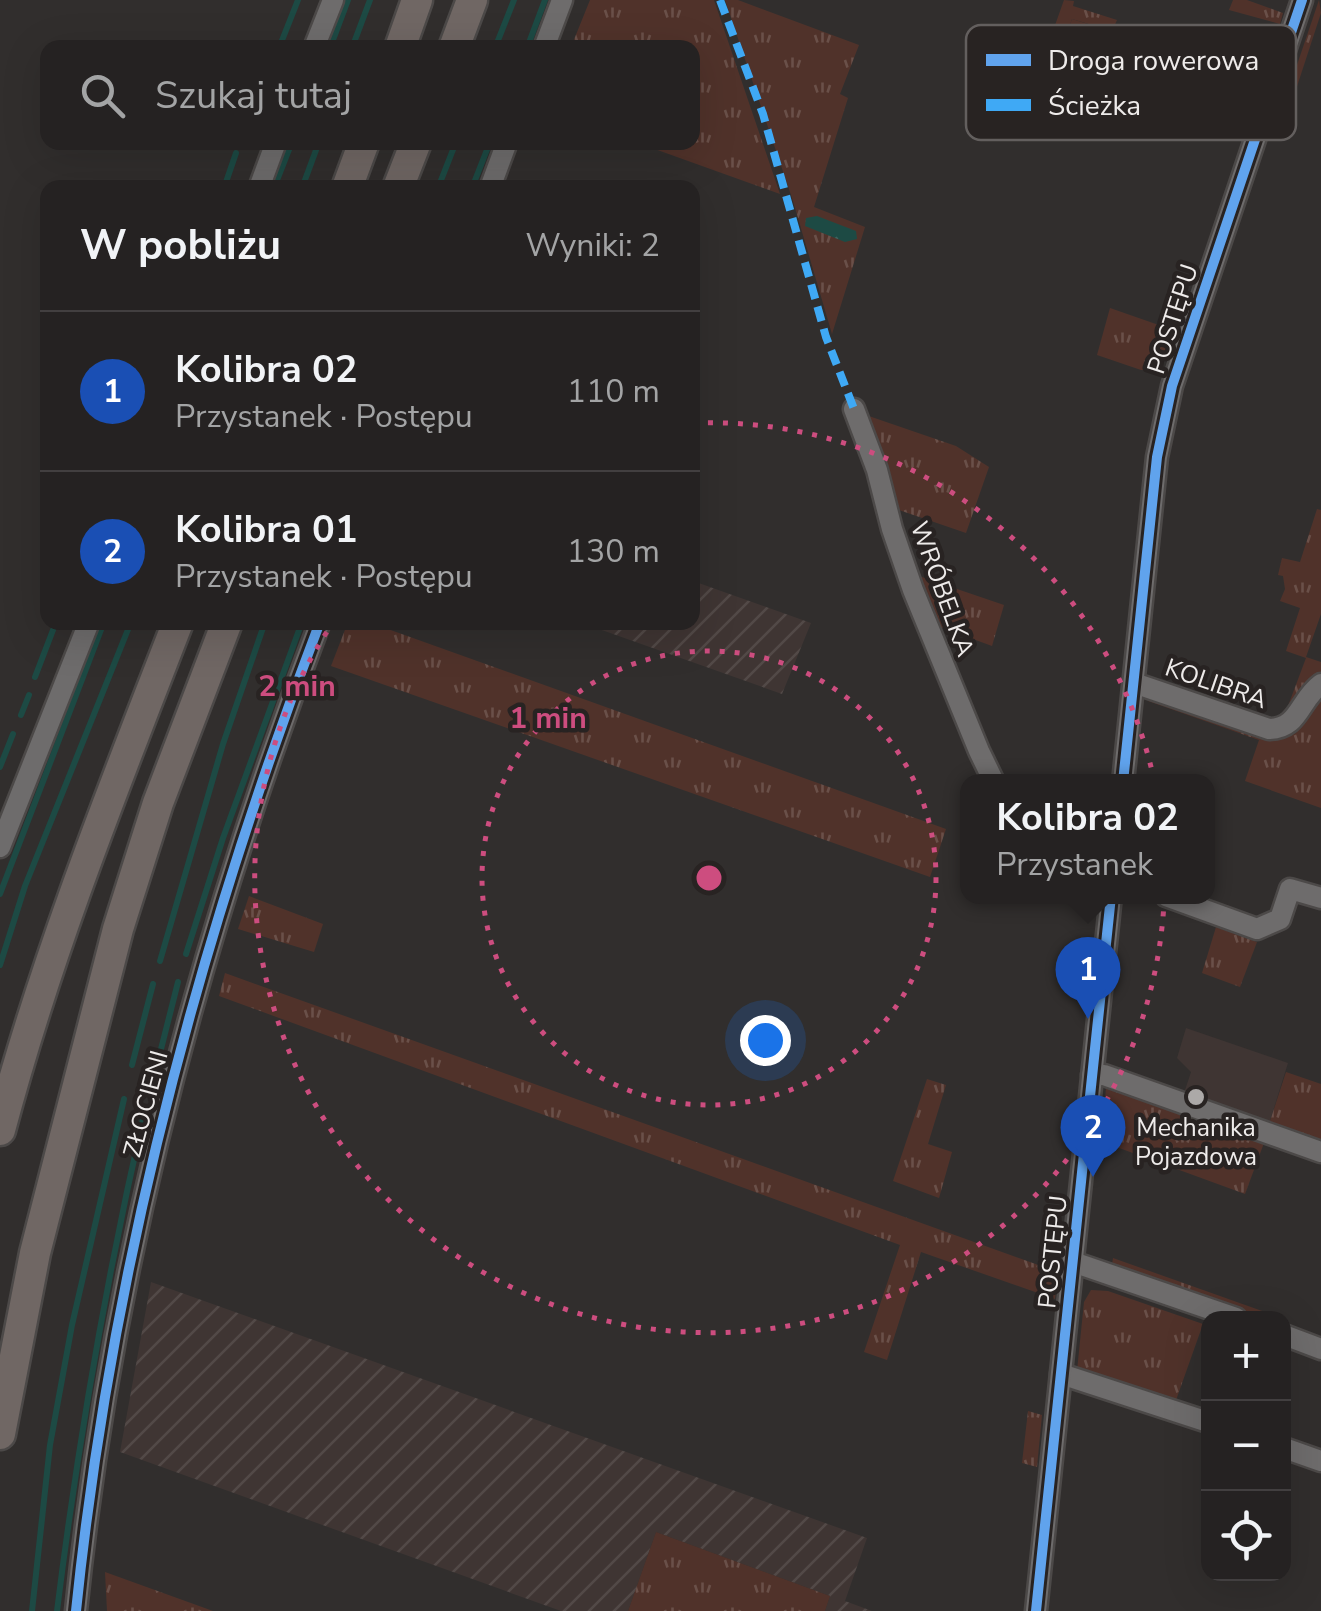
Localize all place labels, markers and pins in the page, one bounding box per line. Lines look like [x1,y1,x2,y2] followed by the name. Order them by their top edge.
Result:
[691,860,727,896] centre of rings
[1056,936,1120,1019] pin: 1
[1185,1086,1207,1108] marker: Mechanika Pojazdowa
[1060,1094,1126,1177] pin: 2
[1135,1111,1257,1174] place label: Mechanika Pojazdowa

